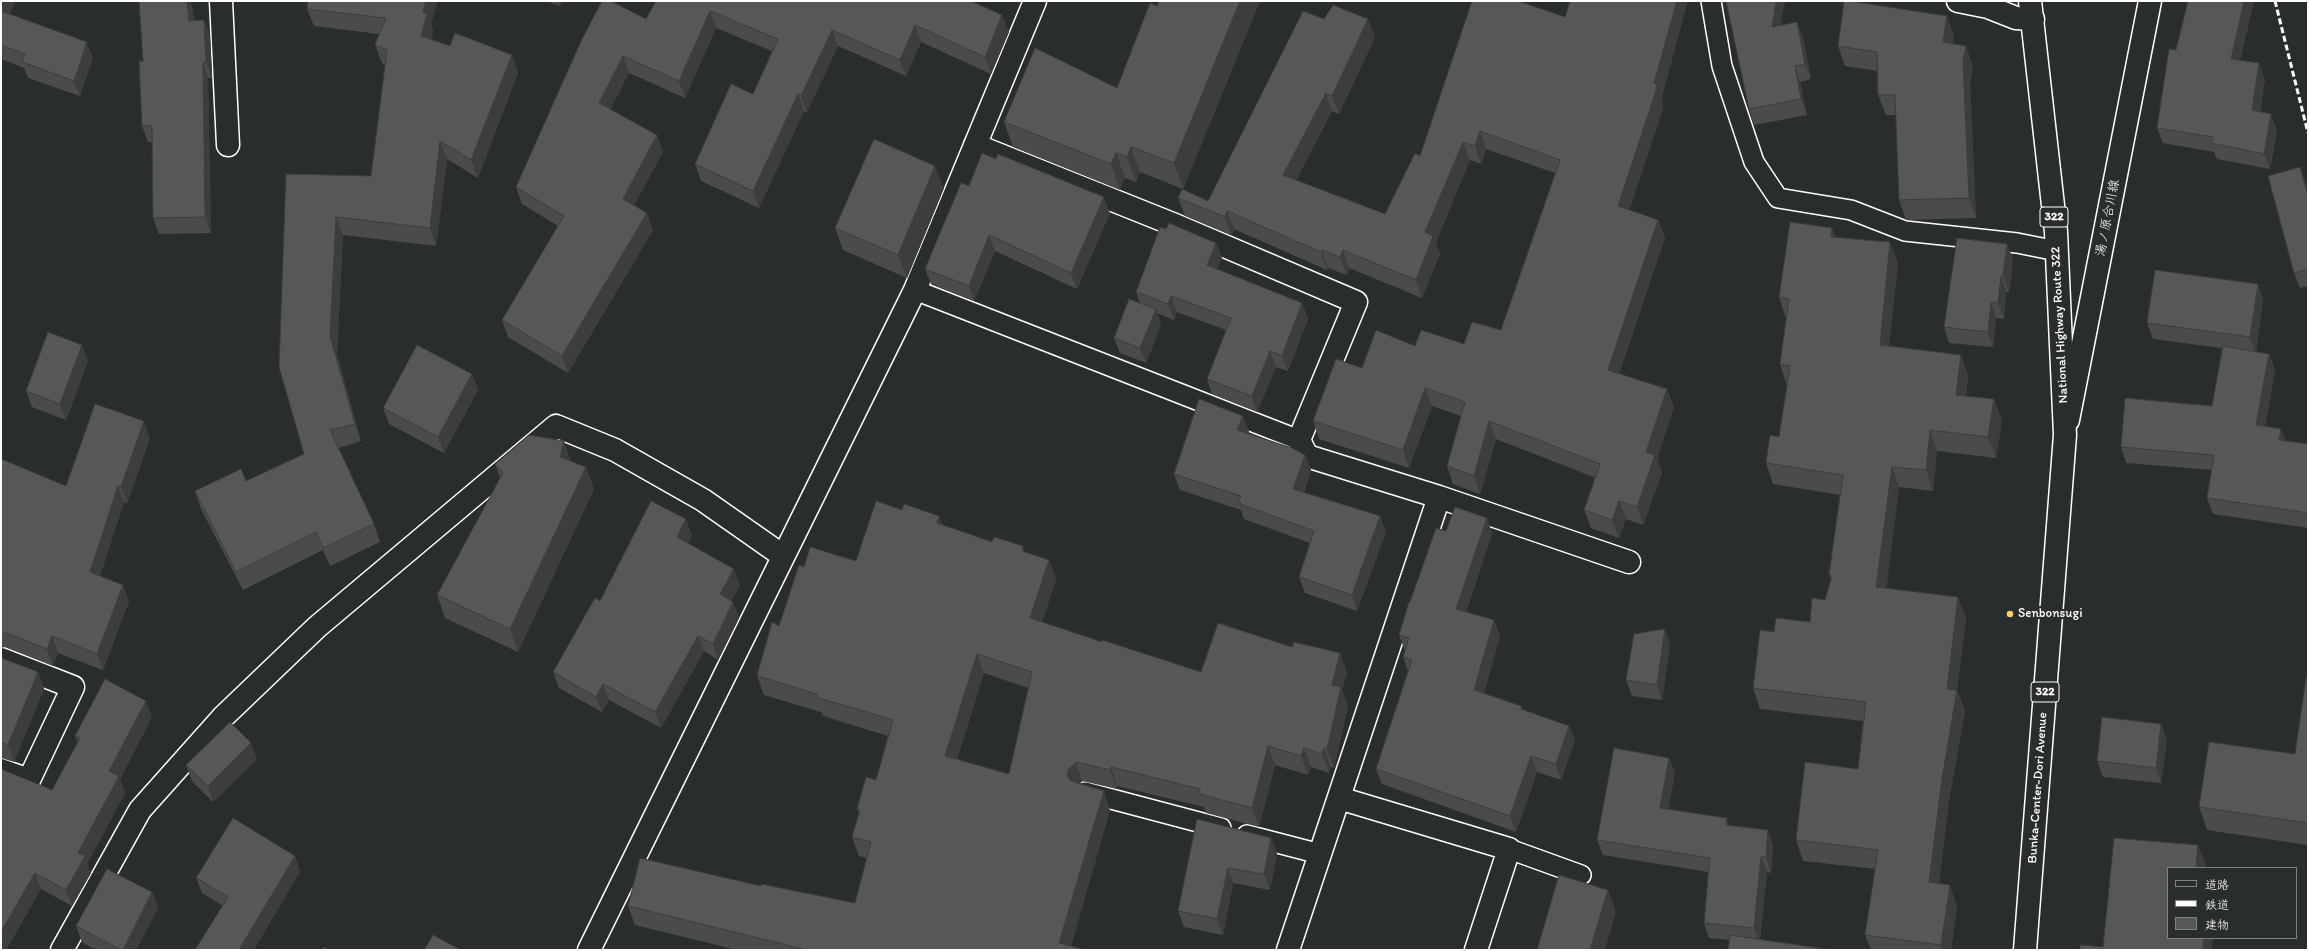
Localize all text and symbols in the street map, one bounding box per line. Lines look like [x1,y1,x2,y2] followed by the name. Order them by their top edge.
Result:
[2093,178,2123,258] street label: 湯ノ原合川線
[2040,207,2068,227] road number: 322
[2048,246,2072,404] street label: National Highway Route 322
[2018,606,2083,622] place label: Senbonsugi
[2005,609,2015,619] marker: Senbonsugi
[2031,682,2059,702] road number: 322
[2025,712,2051,864] street label: Bunka-Center-Dori Avenue
[2167,867,2297,939] legend
[2205,878,2229,892] text: 道路
[2205,898,2229,912] text: 鉄道
[2205,918,2229,932] text: 建物

